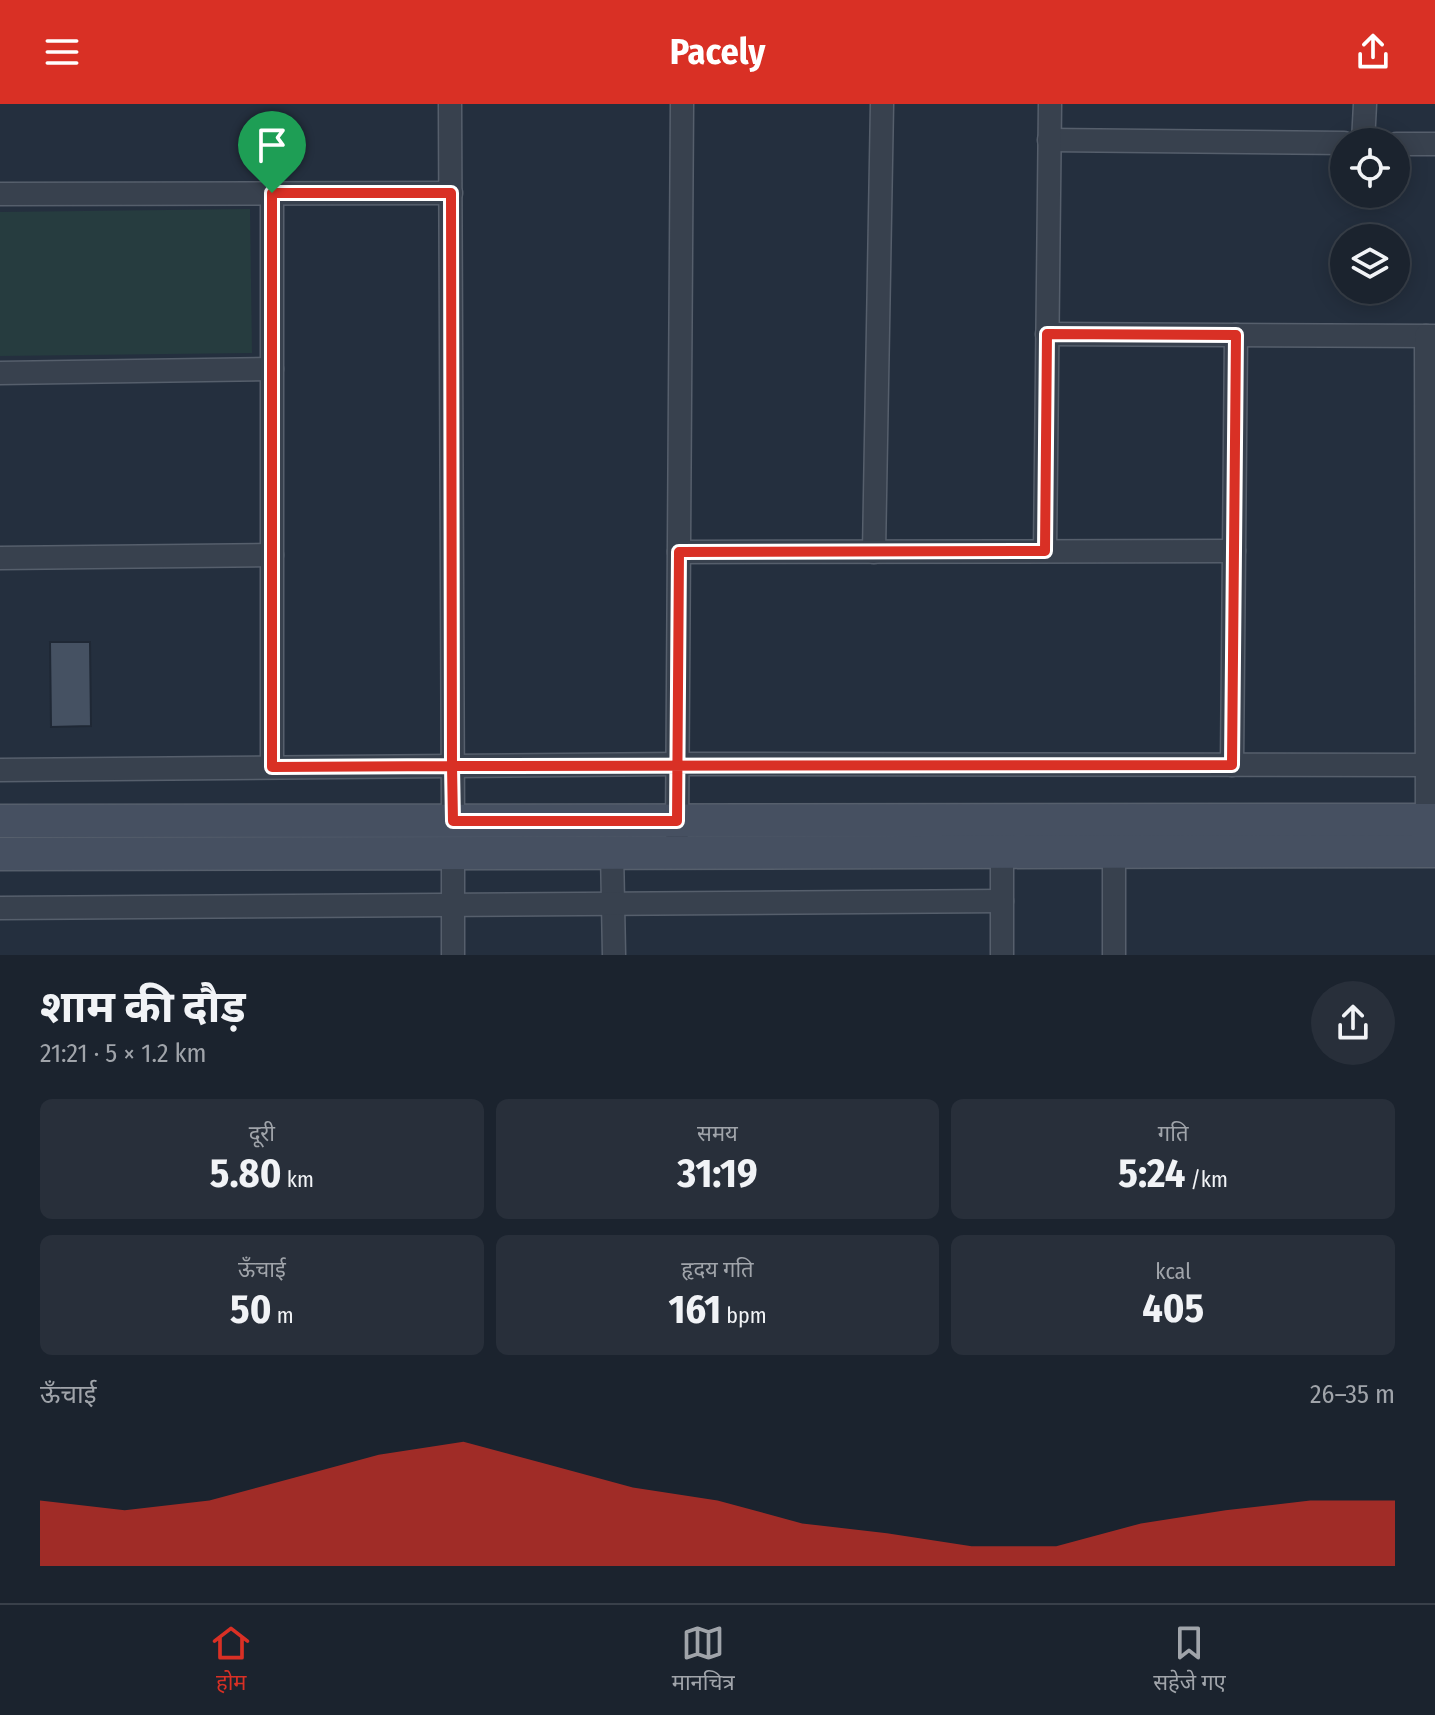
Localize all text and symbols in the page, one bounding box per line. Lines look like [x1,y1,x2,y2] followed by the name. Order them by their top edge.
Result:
[40,30,84,74] icon: menu
[670,30,765,74] text: Pacely
[1351,30,1395,74] icon: share
[238,111,306,193] pin
[250,123,294,167] icon: arrive
[1330,128,1410,304] map controls
[1330,128,1410,208] button: locate
[1330,224,1410,304] button: layers
[40,981,246,1034] text: शाम की दौड़
[1311,981,1395,1065] button: share
[40,1038,207,1069] text: 21:21 · 5 × 1.2 km
[249,1120,275,1147] text: दूरी
[697,1120,738,1147] text: समय
[1158,1120,1188,1147] text: गति
[210,1150,282,1198] text: 5.80
[677,1150,758,1198] text: 31:19
[1118,1150,1185,1198] text: 5:24
[282,1166,314,1193] text: km
[1185,1166,1228,1193] text: /km
[238,1256,286,1283] text: ऊँचाई
[681,1256,754,1283] text: हृदय गति
[1155,1258,1191,1285] text: kcal
[1142,1285,1204,1333] text: 405
[230,1286,272,1334] text: 50
[668,1286,721,1334] text: 161
[272,1302,294,1329] text: m
[721,1302,767,1329] text: bpm
[40,1379,96,1410] text: ऊँचाई
[1310,1379,1395,1410] text: 26–35 m
[209,1621,253,1699] tab: होम
[672,1621,735,1699] tab: मानचित्र
[1153,1621,1226,1699] tab: सहेजे गए

